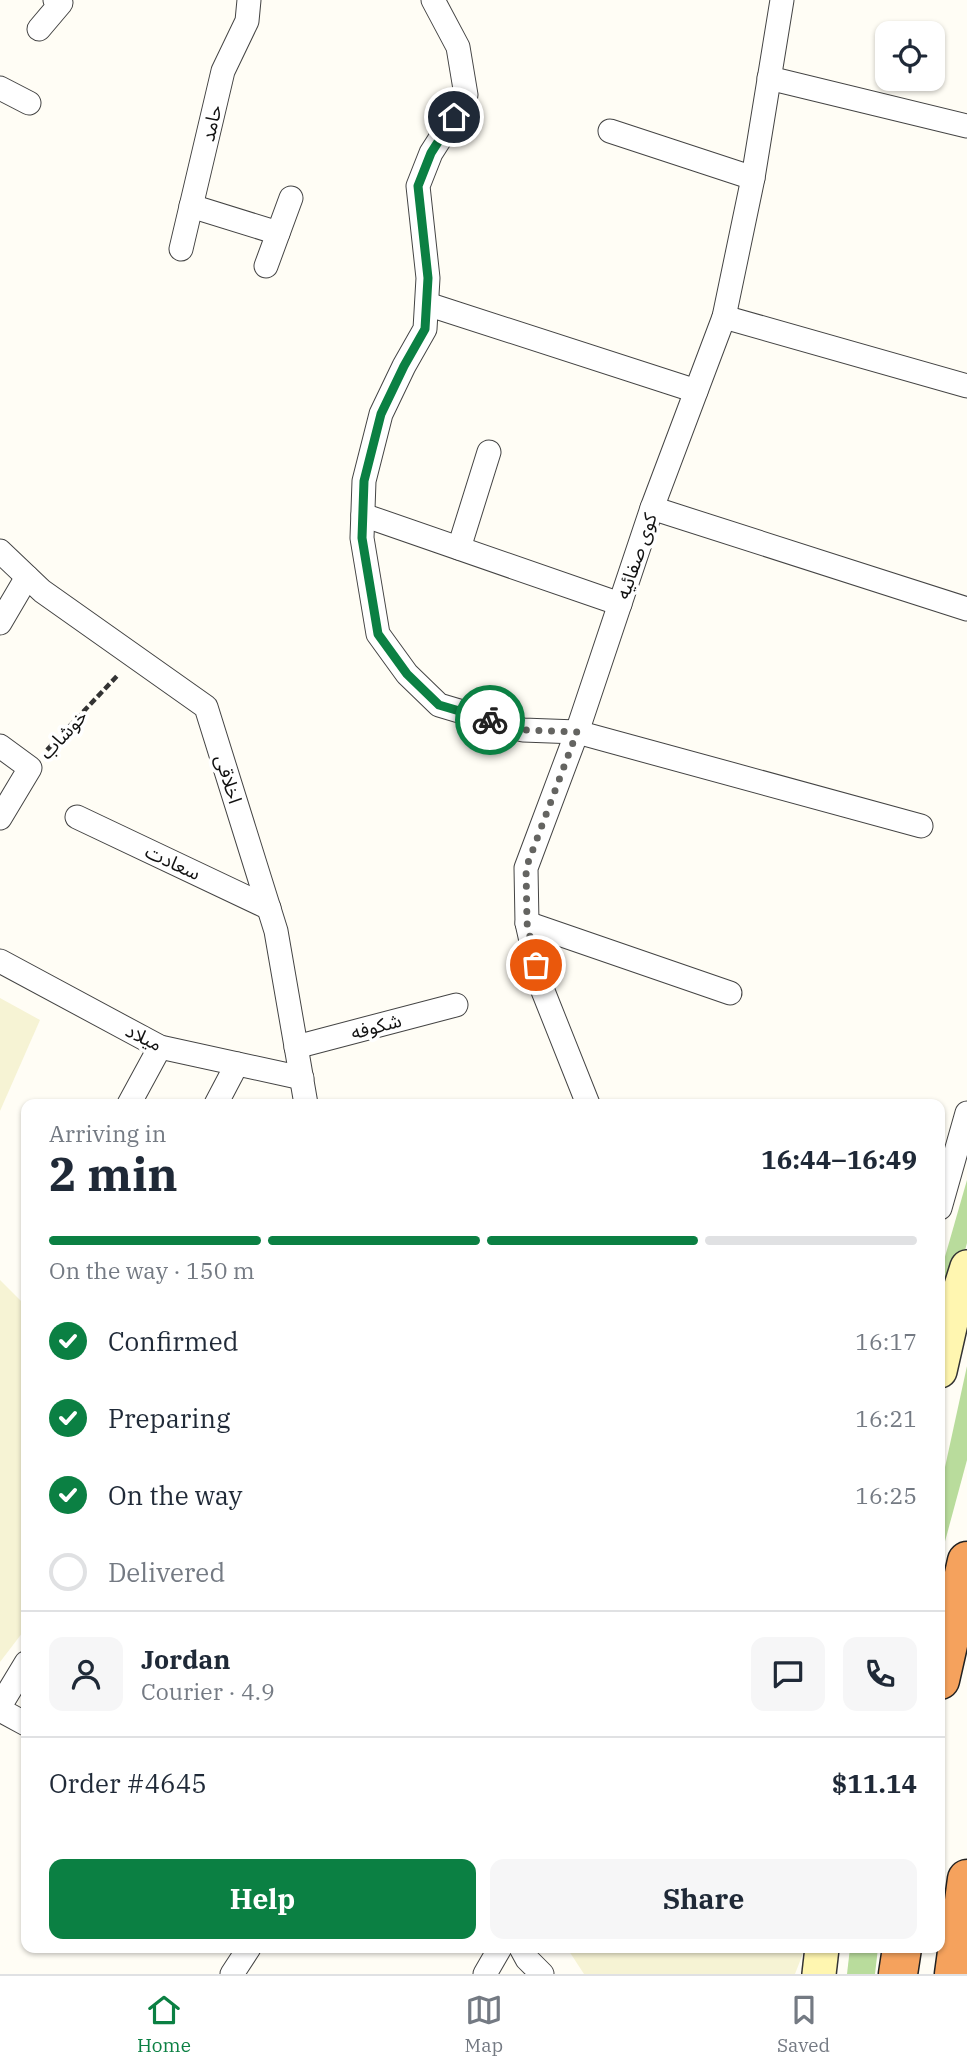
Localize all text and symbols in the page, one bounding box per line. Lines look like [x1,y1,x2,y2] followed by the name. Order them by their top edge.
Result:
[875,21,945,91] map controls
[875,21,945,91] button: locate
[424,87,484,147] pin
[435,98,473,136] icon: home
[195,102,227,144] street label: حامد
[610,509,662,602] street label: کوی صفائیه
[455,685,525,755] courier
[471,701,509,739] icon: bike
[34,704,92,764] street label: خوشاب
[210,752,248,806] street label: اخلاقی
[142,839,204,885] street label: سعادت
[506,935,566,995] pin
[517,946,555,984] icon: bag
[348,1008,404,1044] street label: شکوفه
[122,1018,166,1056] street label: میلاد
[49,1118,166,1148] text: Arriving in
[761,1142,917,1176] text: 16:44–16:49
[49,1144,178,1204] text: 2 min
[49,1255,255,1285] text: On the way · 150 m
[49,1322,87,1360] icon: check
[108,1324,239,1358] text: Confirmed
[855,1326,917,1356] text: 16:17
[49,1399,87,1437] icon: check
[108,1401,230,1435] text: Preparing
[855,1403,917,1433] text: 16:21
[49,1476,87,1514] icon: check
[108,1478,242,1512] text: On the way
[855,1480,917,1510] text: 16:25
[108,1555,225,1589] text: Delivered
[49,1637,123,1711] button: person
[751,1637,825,1711] button: chat
[843,1637,917,1711] button: phone
[141,1642,231,1676] text: Jordan
[141,1676,275,1706] text: Courier · 4.9
[49,1766,207,1800] text: Order #4645
[832,1766,917,1800] text: $11.14
[49,1859,476,1939] button: Help
[490,1859,917,1939] button: Share
[137,1991,191,2057] tab: Home
[465,1991,503,2057] tab: Map
[777,1991,830,2057] tab: Saved

